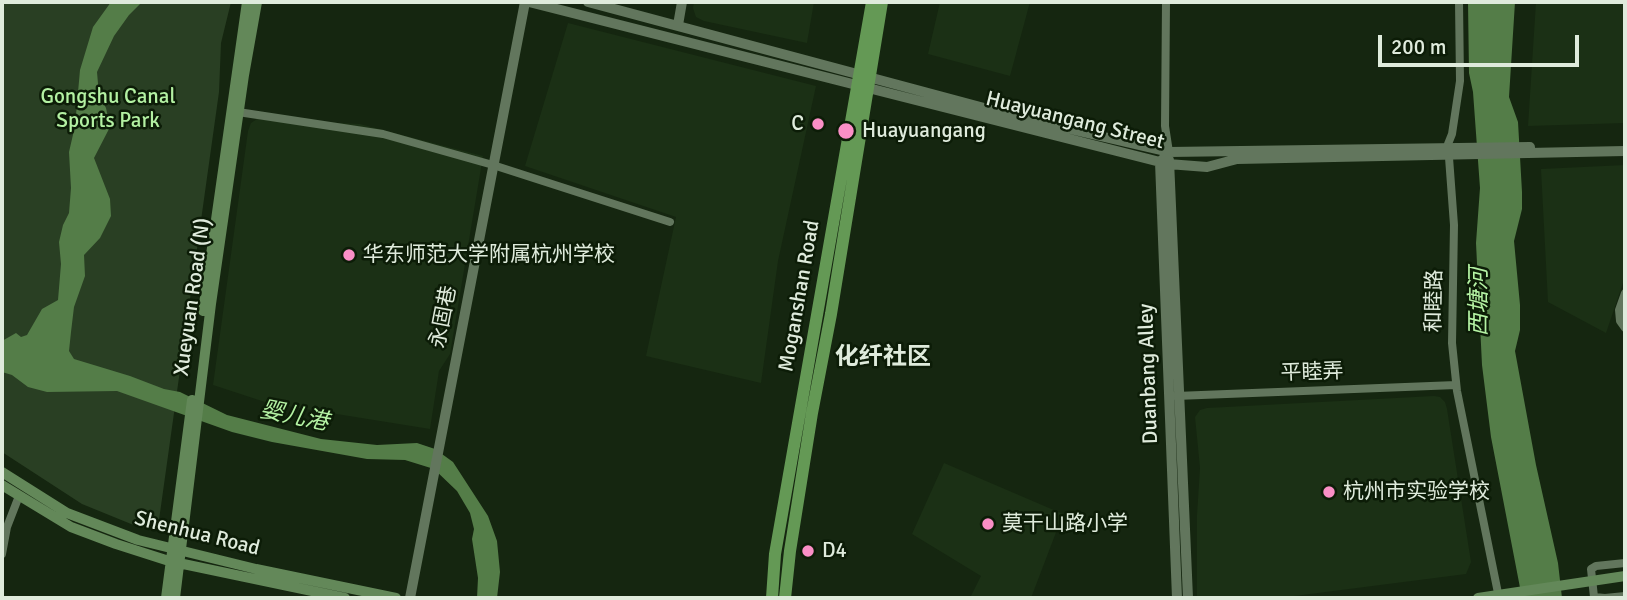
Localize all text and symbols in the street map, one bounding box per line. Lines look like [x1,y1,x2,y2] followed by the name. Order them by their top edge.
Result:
[1382,21,1583,65] scale bar
[1391,34,1446,60] text: 200 m
[40,84,176,134] park label: Gongshu Canal Sports Park
[983,87,1167,155] street label: Huayuangang Street
[791,111,804,137] place label: C
[810,116,826,132] marker: C
[862,118,986,144] place label: Huayuangang
[836,121,856,141] marker: Huayuangang
[169,216,217,378] street label: Xueyuan Road (N)
[774,218,826,374] street label: Moganshan Road
[363,242,615,268] place label: 华东师范大学附属杭州学校
[341,247,357,263] marker: 华东师范大学附属杭州学校
[1466,268,1494,336] water label: 西塘河
[1422,269,1448,333] street label: 和睦路
[426,284,462,350] street label: 永固巷
[1134,303,1164,445] street label: Duanbang Alley
[835,344,931,372] district label: 化纤社区
[1280,359,1344,387] street label: 平睦弄
[258,397,330,437] water label: 婴儿港
[1343,479,1490,505] place label: 杭州市实验学校
[1321,484,1337,500] marker: 杭州市实验学校
[132,506,262,562] street label: Shenhua Road
[1002,511,1128,537] place label: 莫干山路小学
[980,516,996,532] marker: 莫干山路小学
[822,538,847,564] place label: D4
[800,543,816,559] marker: D4

